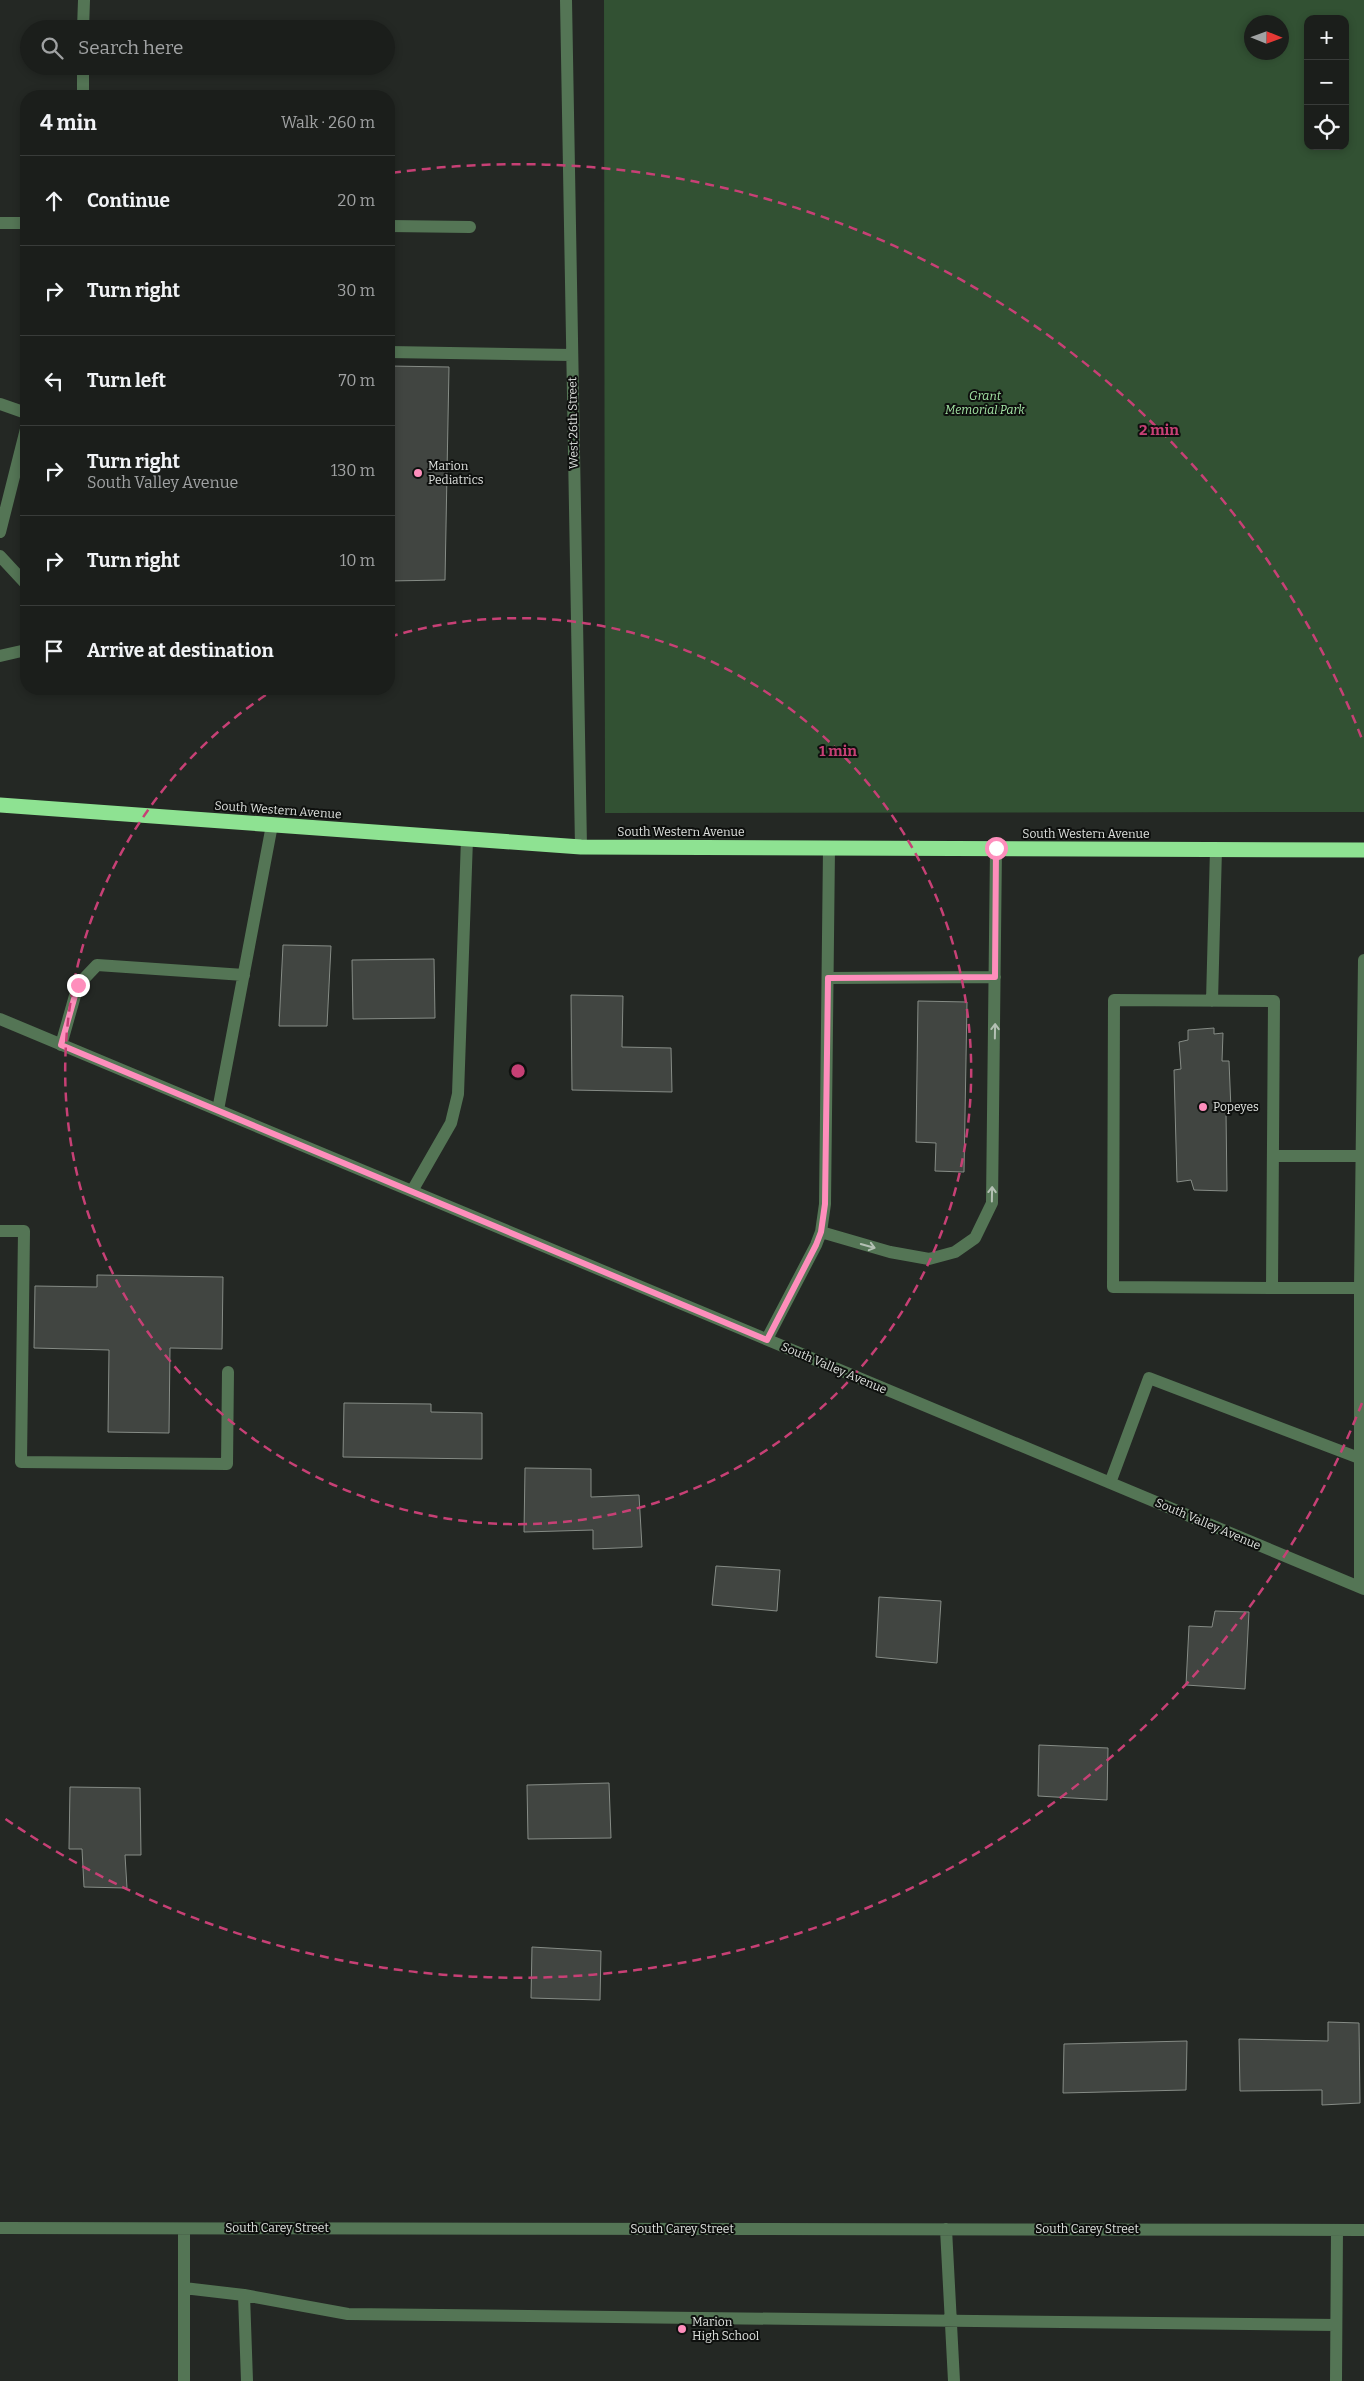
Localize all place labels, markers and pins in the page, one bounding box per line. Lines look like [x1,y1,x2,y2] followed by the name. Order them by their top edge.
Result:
[428,459,484,487] place label: Marion Pediatrics
[412,467,424,479] marker: Marion Pediatrics
[509,1062,527,1080] centre of rings
[1213,1100,1259,1114] place label: Popeyes
[1197,1101,1209,1113] marker: Popeyes
[692,2315,760,2343] place label: Marion High School
[676,2323,688,2335] marker: Marion High School

